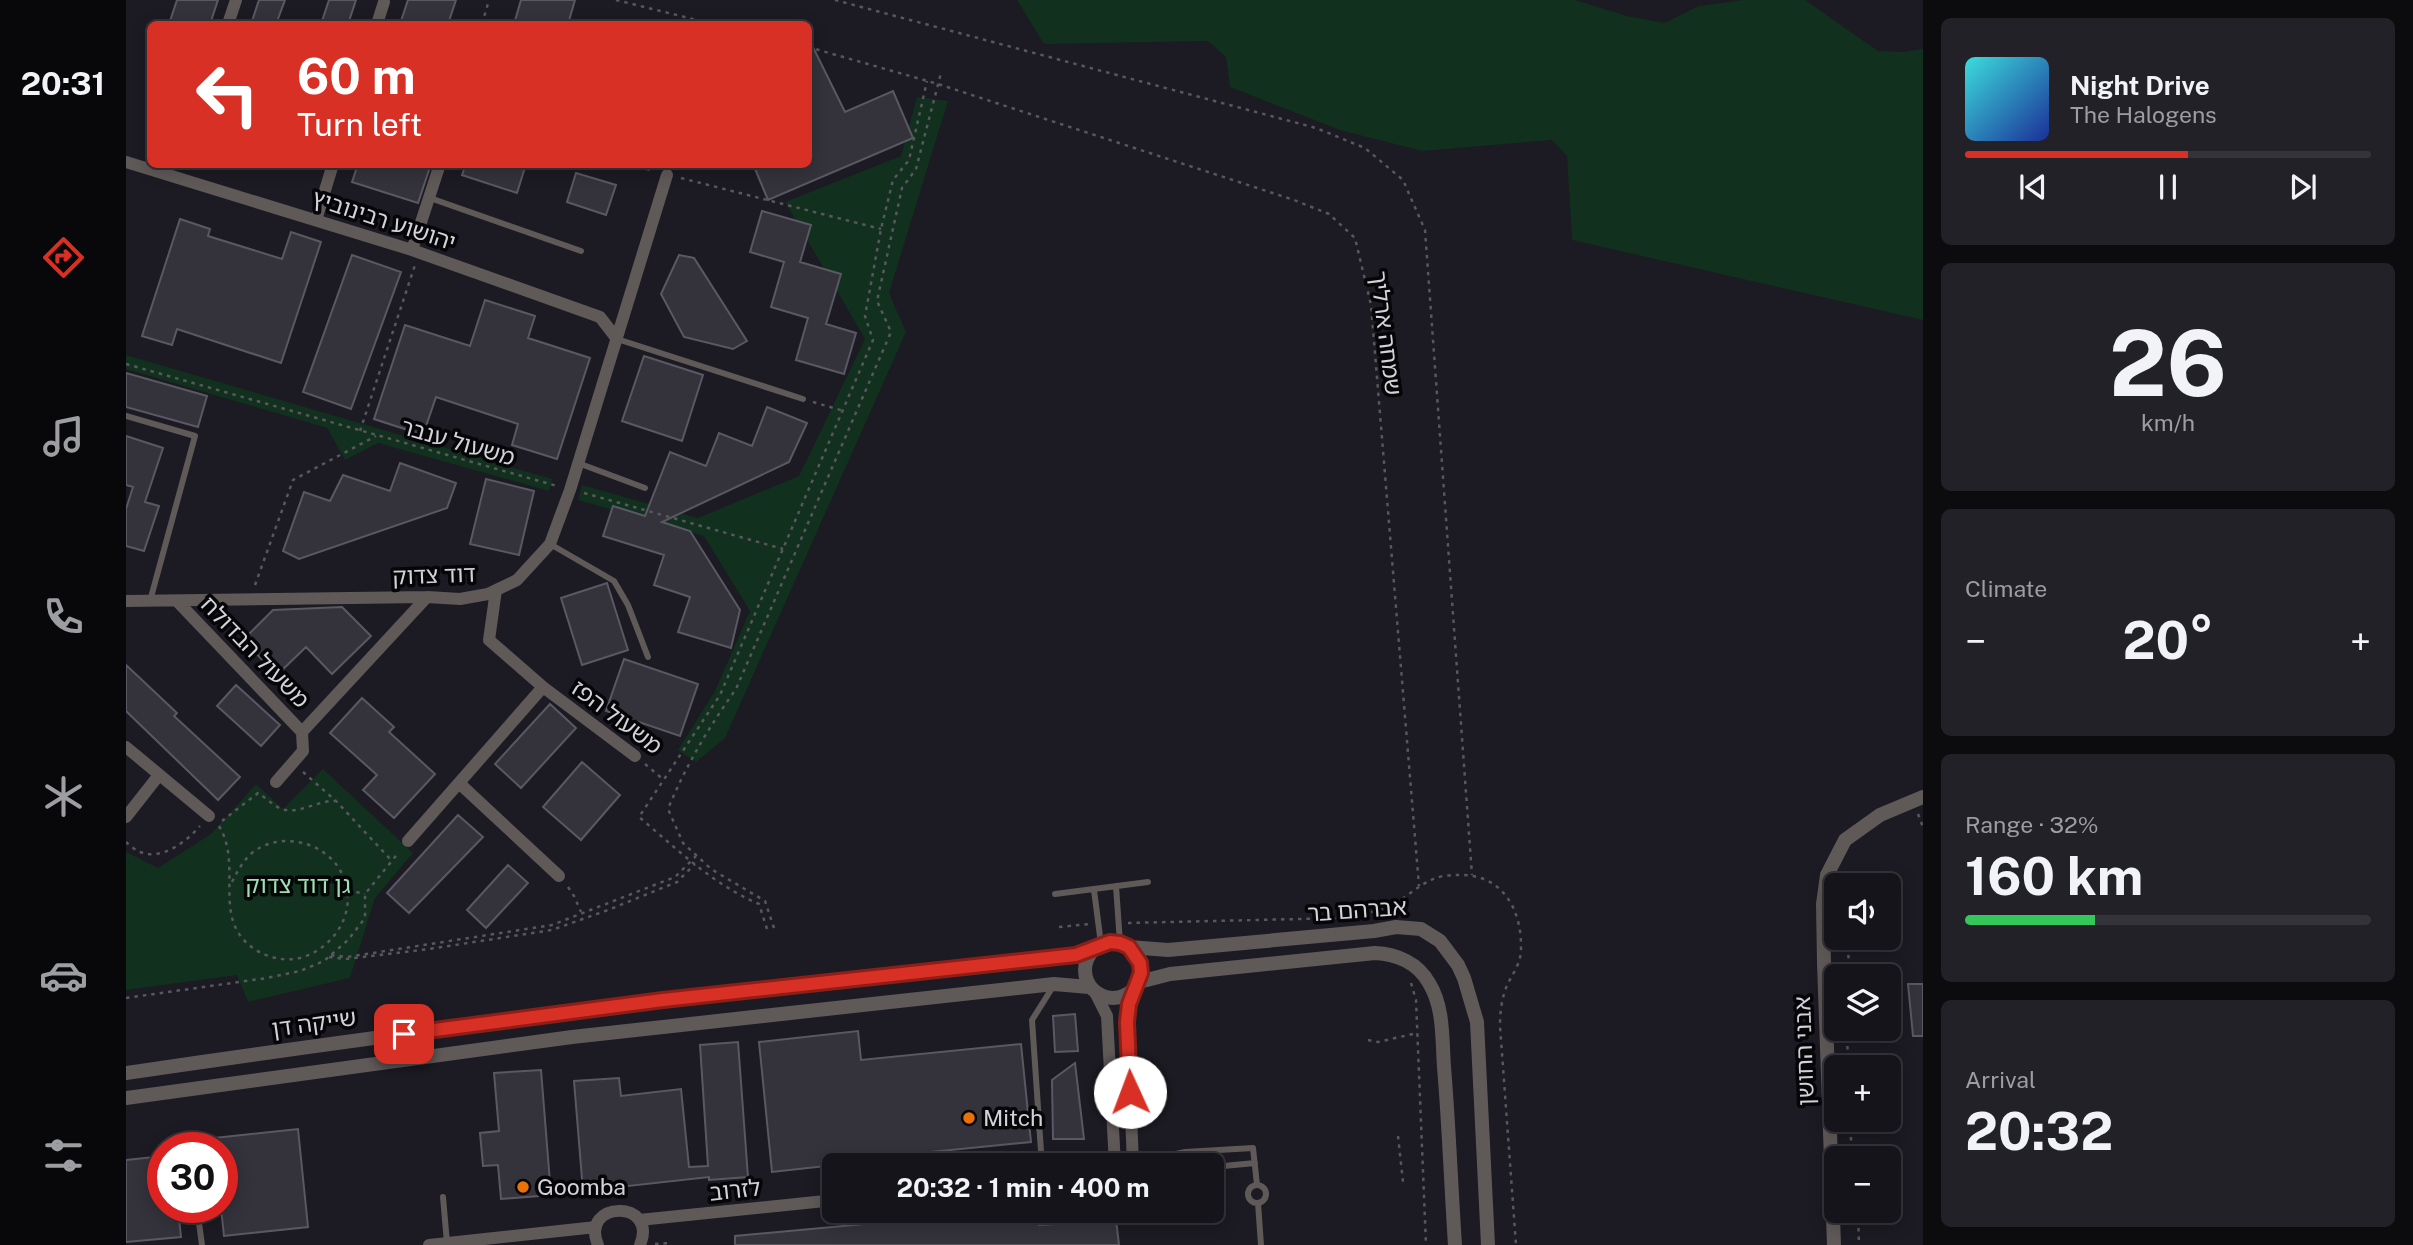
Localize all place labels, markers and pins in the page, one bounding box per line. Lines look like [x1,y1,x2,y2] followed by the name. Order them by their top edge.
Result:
[374,1004,434,1064] pin
[983,1104,1043,1131] place label: Mitch
[961,1110,977,1126] marker: Mitch
[537,1173,626,1200] place label: Goomba
[515,1179,531,1195] marker: Goomba

